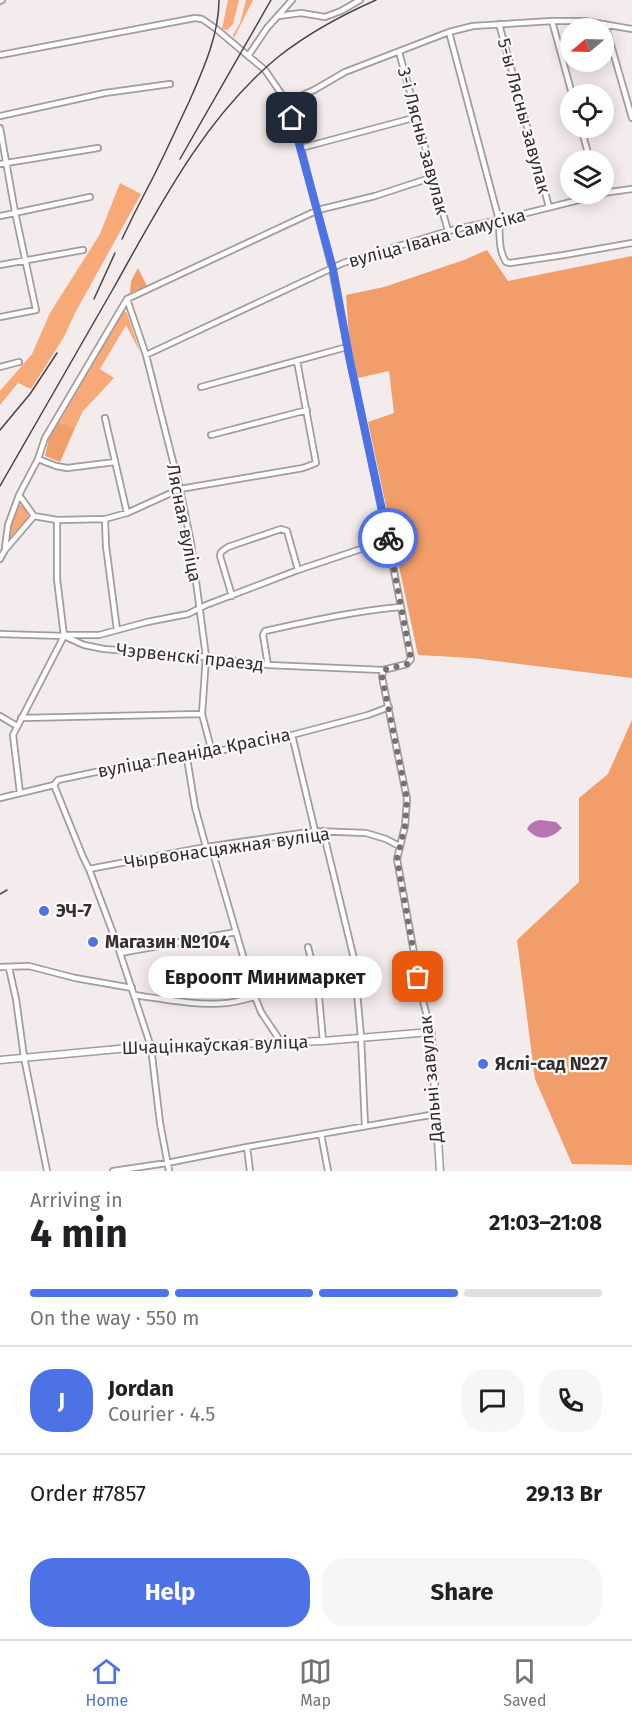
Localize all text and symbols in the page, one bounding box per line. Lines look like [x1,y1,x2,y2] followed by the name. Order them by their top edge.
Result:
[560,18,614,72] north arrow
[560,18,614,204] map controls
[493,36,555,197] street label: 5-ы Лясны завулак
[393,65,453,218] street label: 3-і Лясны завулак
[560,84,614,138] button: locate
[266,92,317,143] pin
[275,101,308,134] icon: home
[560,150,614,204] button: layers
[346,204,528,272] street label: вуліца Івана Самусіка
[162,462,206,584] street label: Лясная вуліца
[358,508,418,568] courier
[372,522,405,555] icon: bike
[115,638,265,676] street label: Чэрвенскі праезд
[96,724,292,782] street label: вуліца Леаніда Красіна
[123,823,331,873] street label: Чырвонасцяжная вуліца
[56,900,92,922] place label: ЭЧ-7
[37,904,51,918] marker: ЭЧ-7
[105,931,230,953] place label: Магазин №104
[86,935,100,949] marker: Магазин №104
[392,951,443,1002] pin
[148,956,382,998] callout: Евроопт Минимаркет
[401,960,434,993] icon: bag
[165,965,365,989] text: Евроопт Минимаркет
[414,1014,448,1145] street label: Дальні завулак
[121,1031,309,1059] street label: Шчацінкаўская вуліца
[495,1053,608,1075] place label: Яслі-сад №27
[476,1057,490,1071] marker: Яслі-сад №27
[30,1188,123,1212] text: Arriving in
[489,1209,602,1236] text: 21:03–21:08
[30,1211,128,1257] text: 4 min
[30,1306,199,1330] text: On the way · 550 m
[461,1369,524,1432] button: chat
[539,1369,602,1432] button: phone
[108,1375,174,1402] text: Jordan
[58,1387,65,1414] text: J
[108,1402,215,1426] text: Courier · 4.5
[30,1480,146,1507] text: Order #7857
[526,1480,602,1507] text: 29.13 Br
[30,1558,310,1627] button: Help
[322,1558,602,1627] button: Share
[86,1655,128,1710] tab: Home
[299,1655,332,1710] tab: Map
[503,1655,546,1710] tab: Saved

